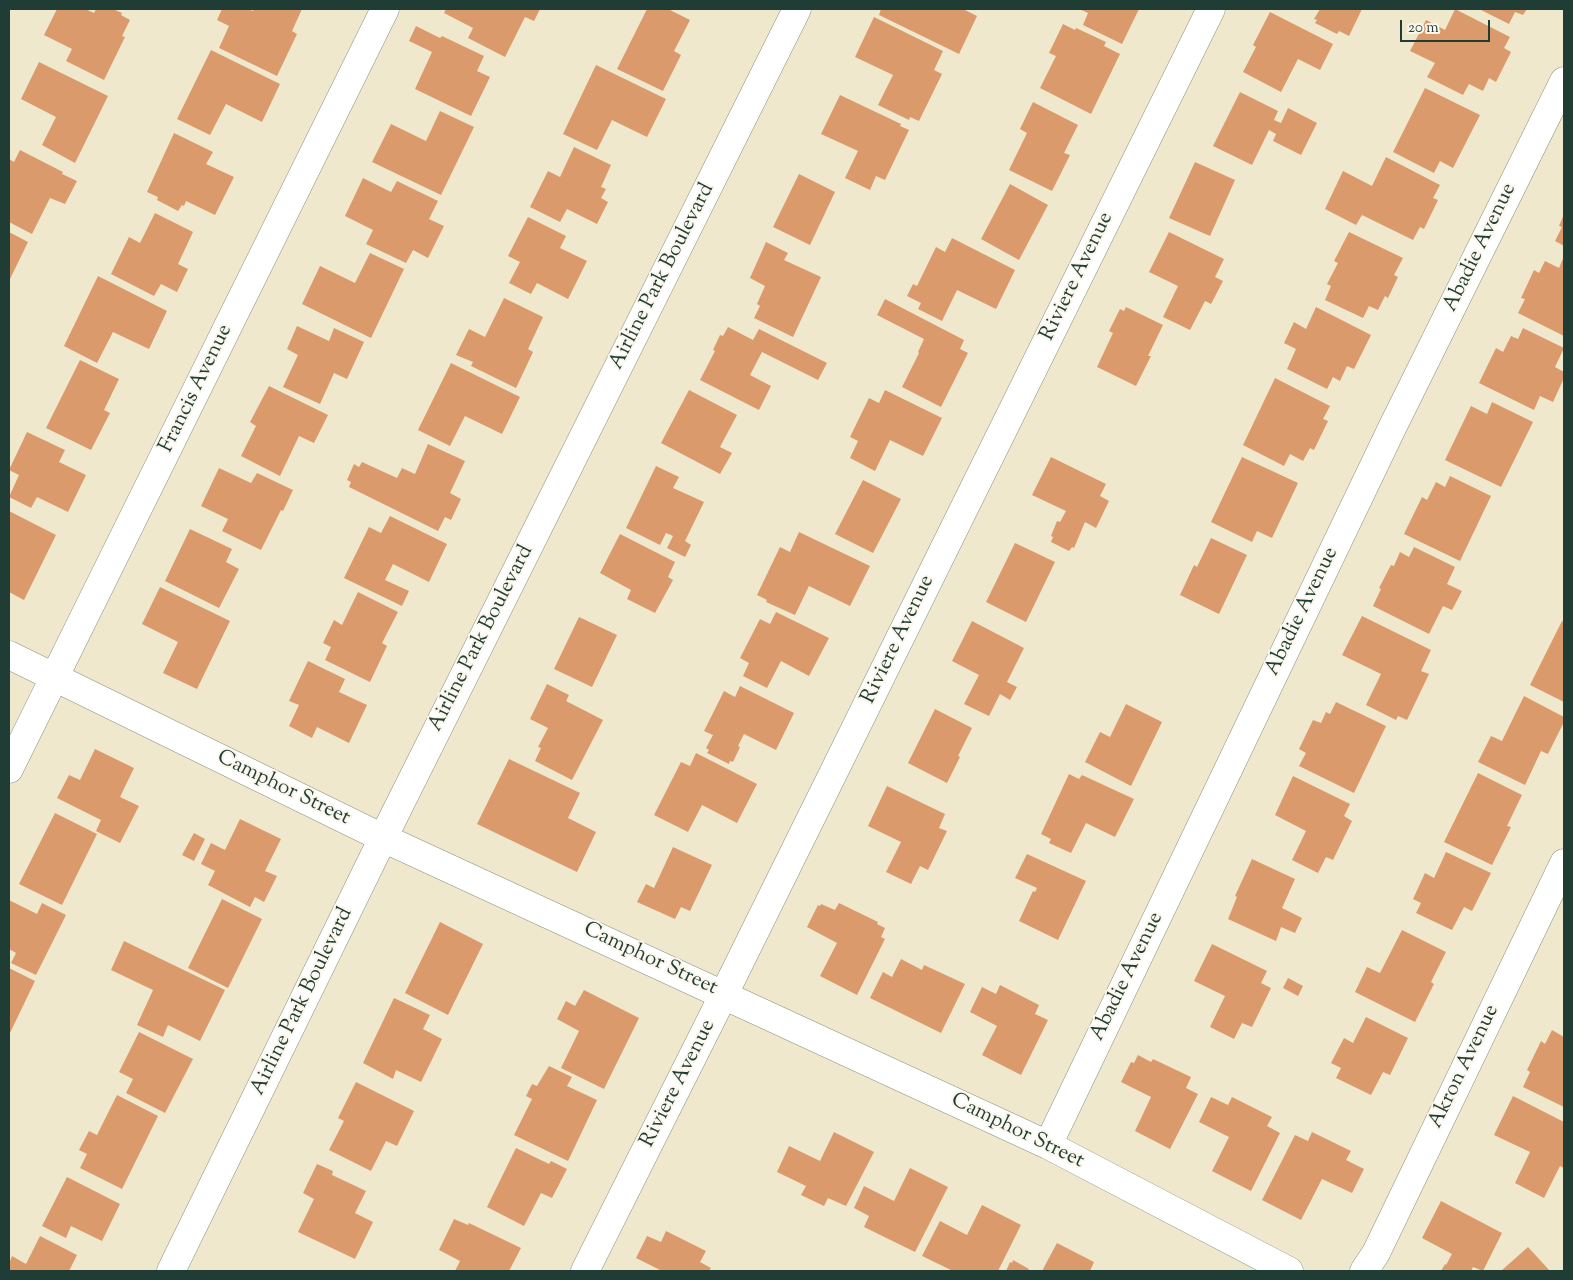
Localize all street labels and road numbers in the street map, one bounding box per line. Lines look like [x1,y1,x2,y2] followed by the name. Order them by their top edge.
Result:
[605,180,721,374] street label: Airline Park Boulevard
[1439,180,1523,316] street label: Abadie Avenue
[1036,209,1120,345] street label: Riviere Avenue
[155,321,239,457] street label: Francis Avenue
[424,542,540,736] street label: Airline Park Boulevard
[1261,544,1345,680] street label: Abadie Avenue
[857,572,941,708] street label: Riviere Avenue
[212,746,354,832] street label: Camphor Street
[247,904,359,1100] street label: Airline Park Boulevard
[1086,909,1170,1045] street label: Abadie Avenue
[579,918,721,1002] street label: Camphor Street
[1424,1001,1506,1133] street label: Akron Avenue
[636,1016,722,1152] street label: Riviere Avenue
[946,1089,1088,1175] street label: Camphor Street

